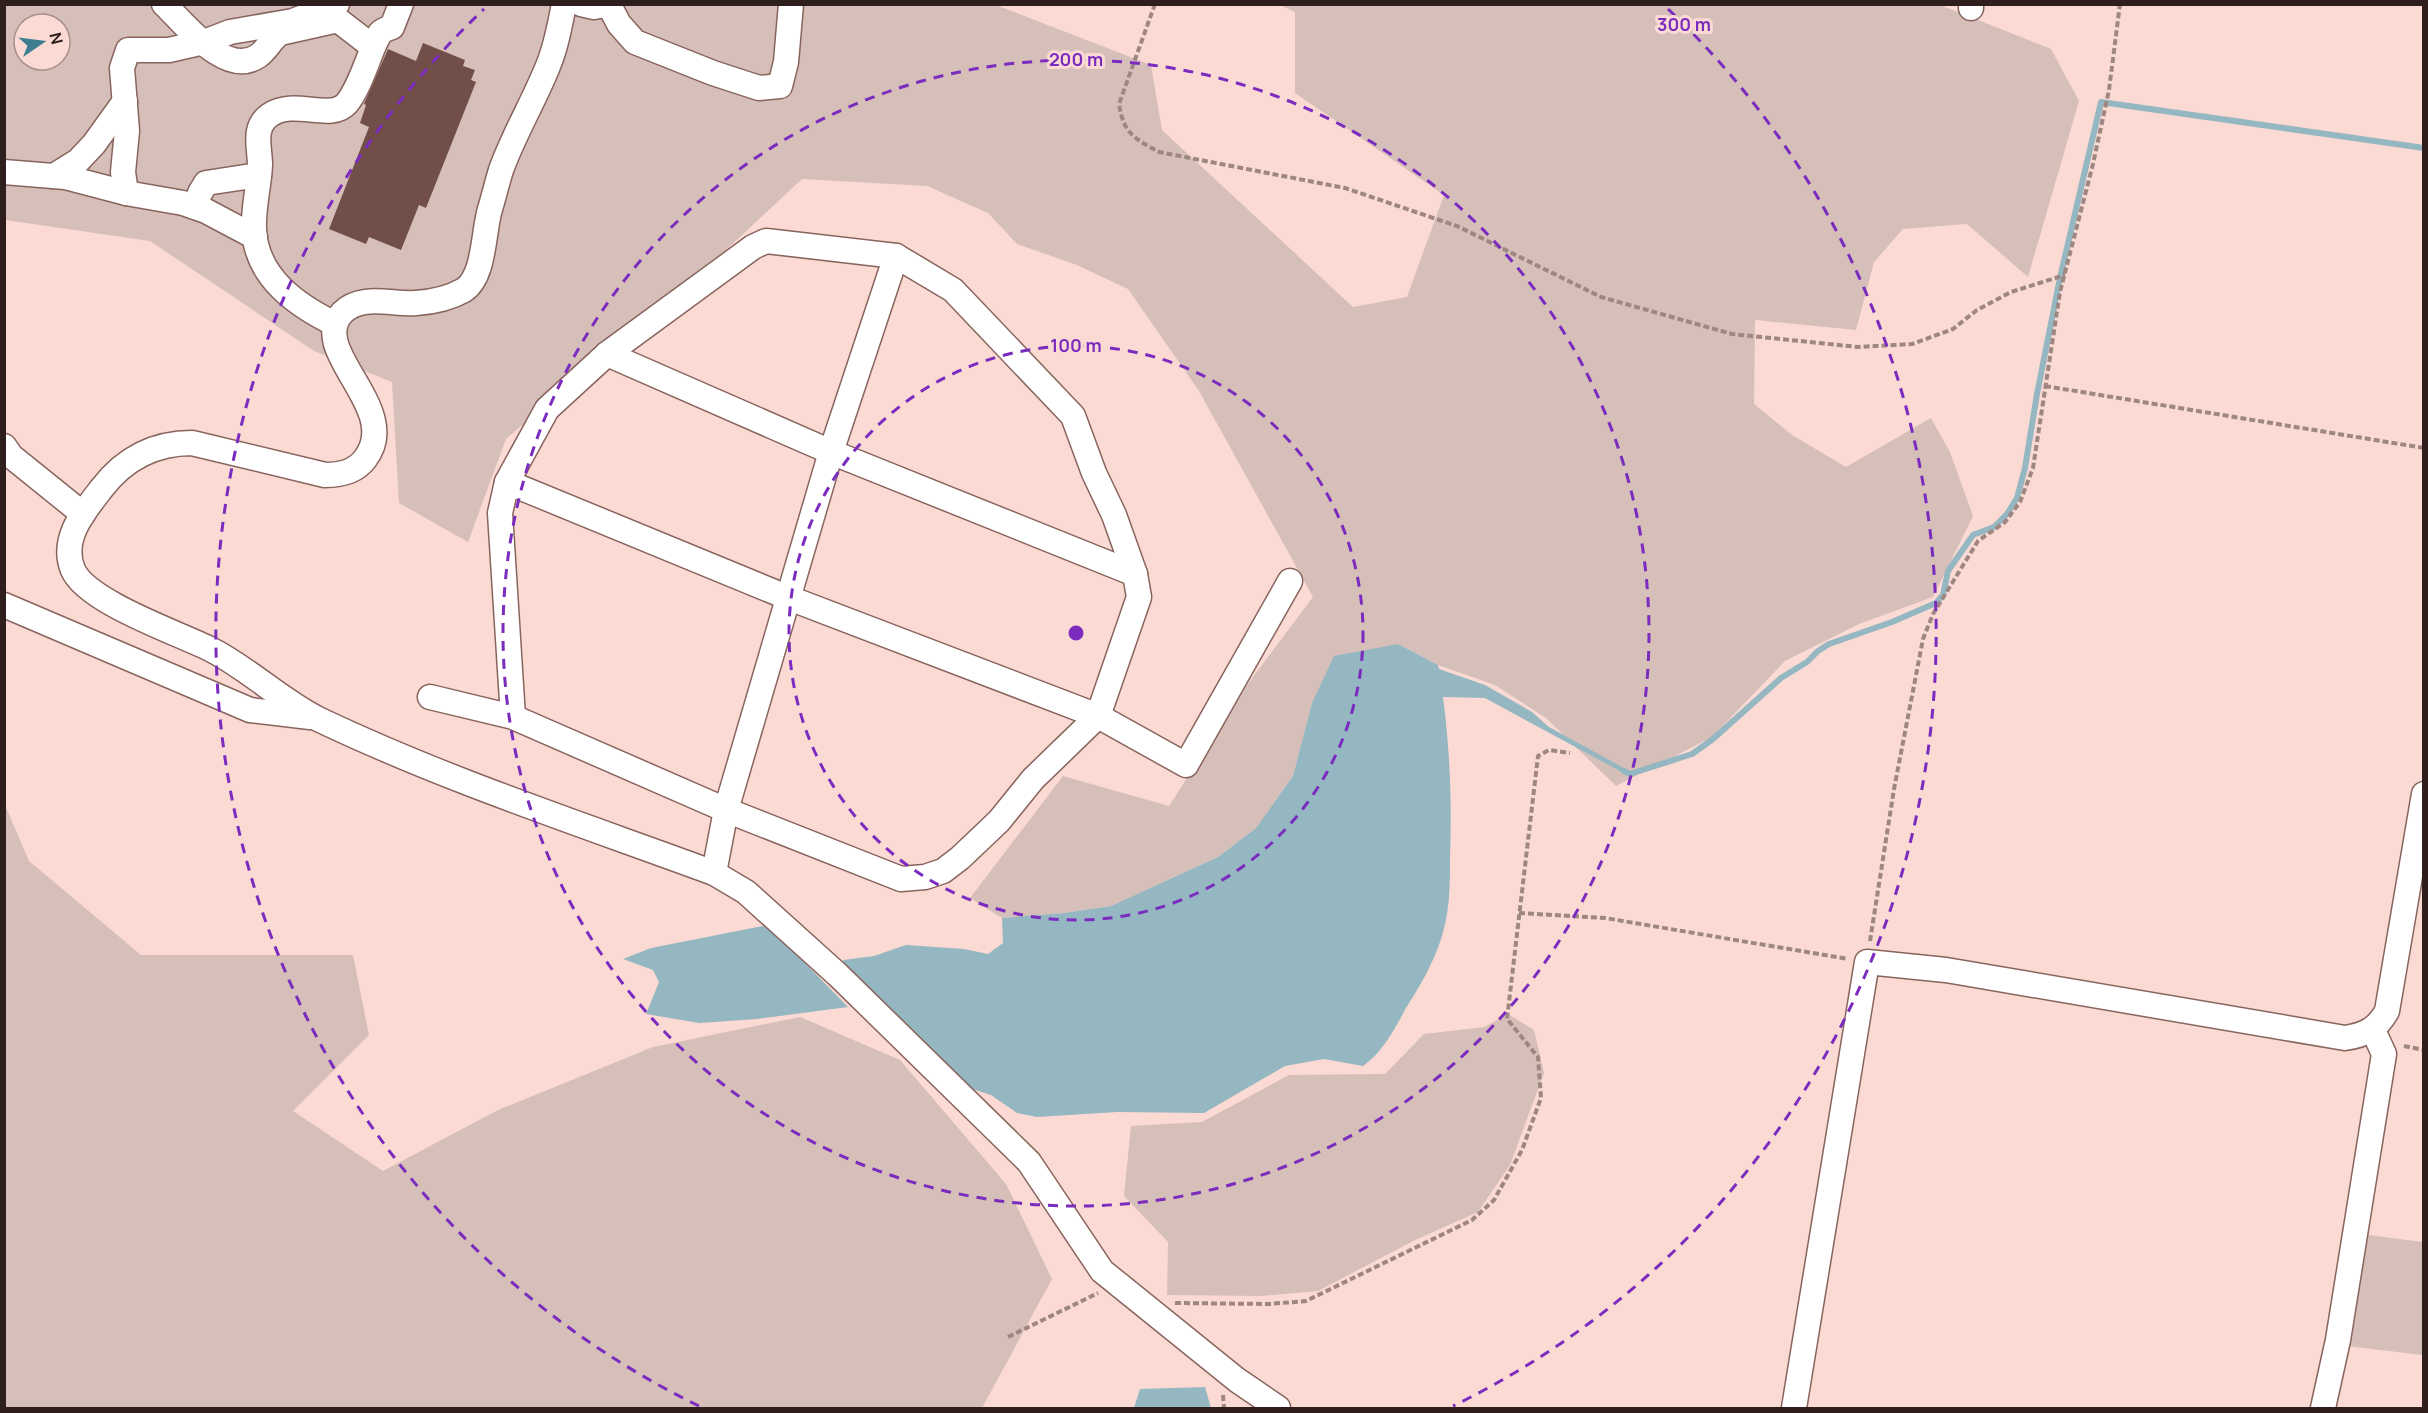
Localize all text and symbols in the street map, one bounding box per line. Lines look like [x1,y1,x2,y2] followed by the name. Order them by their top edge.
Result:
[12,12,72,72] north arrow
[1657,12,1711,36] text: 300 m
[44,30,69,47] text: N
[1049,47,1103,71] text: 200 m
[1050,333,1102,357] text: 100 m
[1066,623,1086,643] centre of rings

